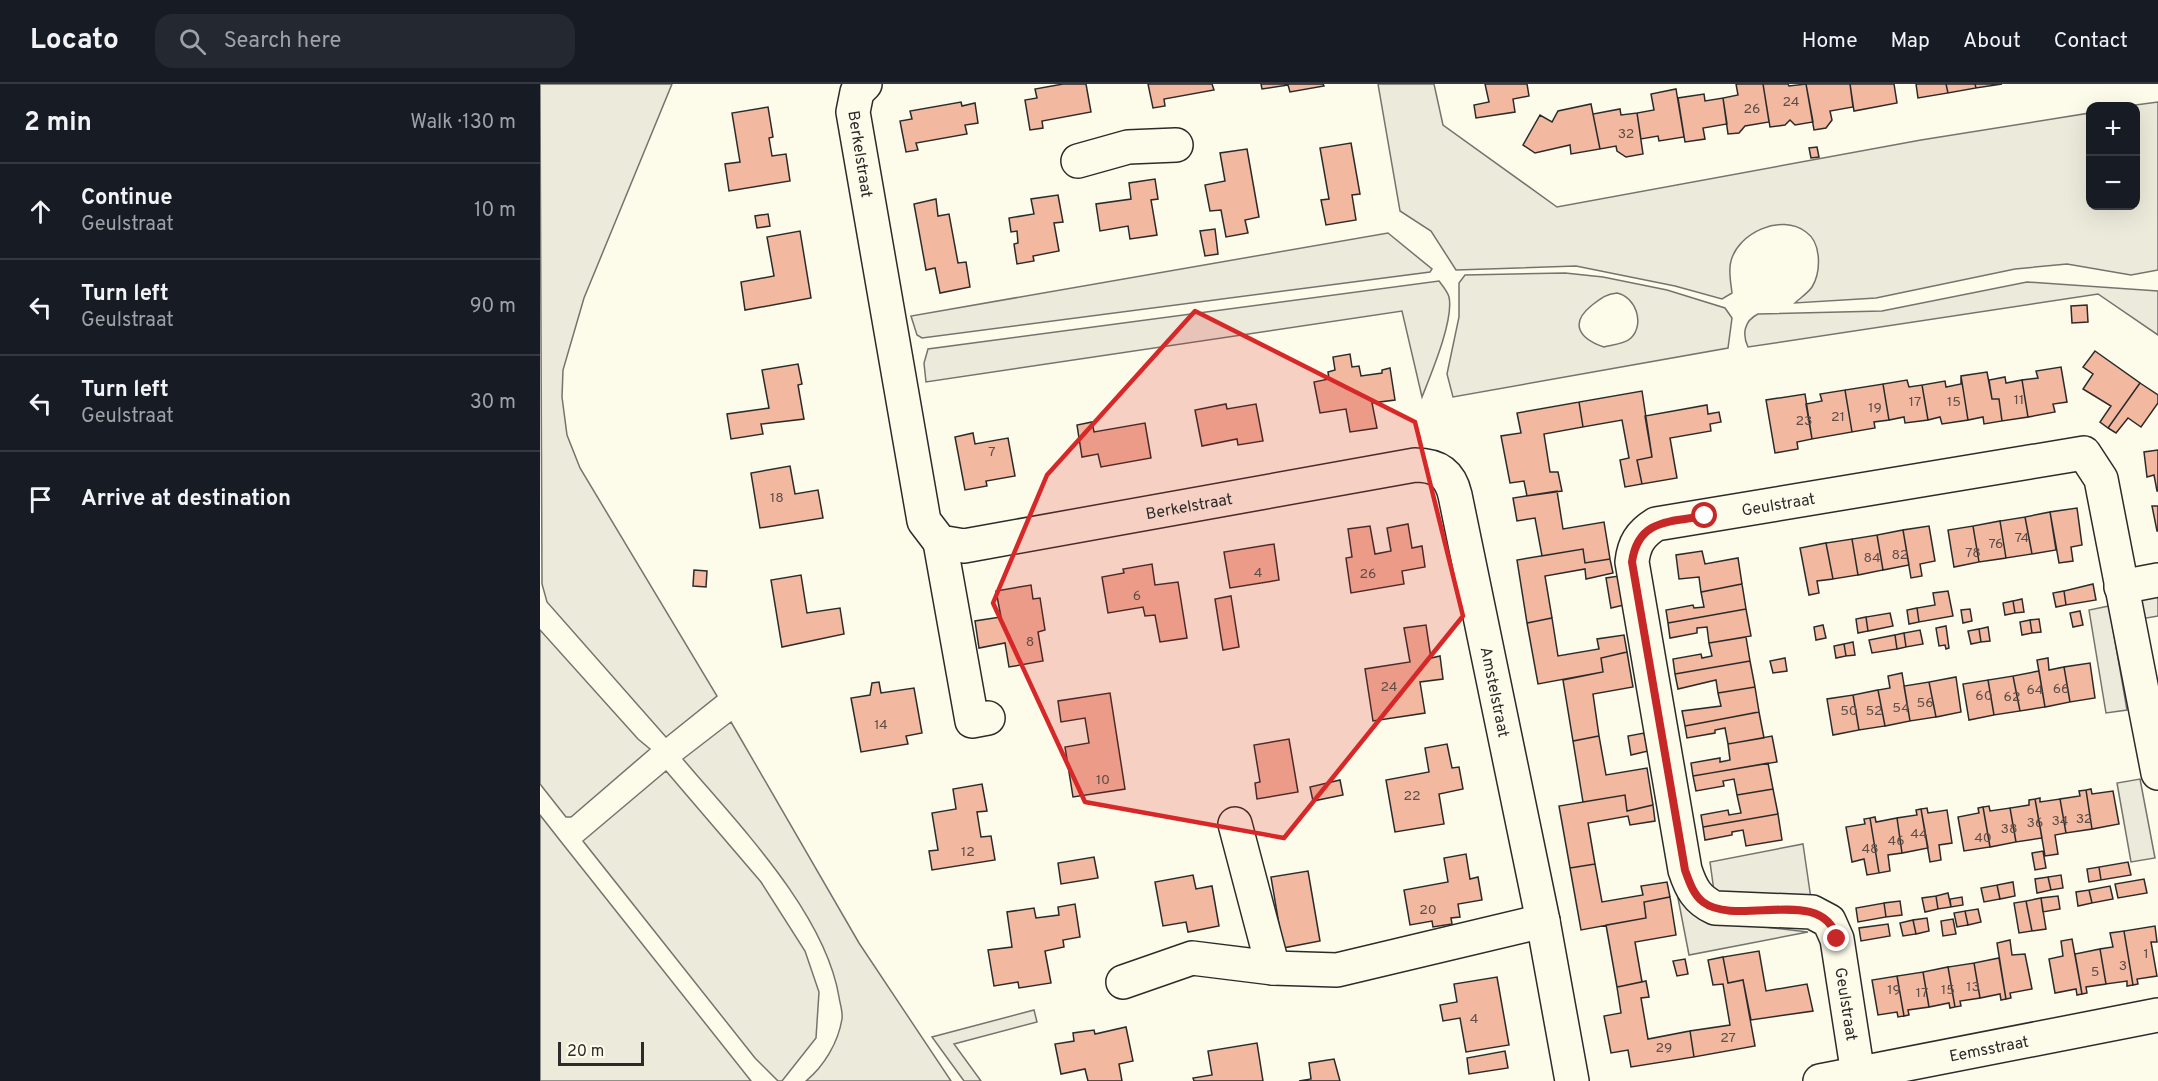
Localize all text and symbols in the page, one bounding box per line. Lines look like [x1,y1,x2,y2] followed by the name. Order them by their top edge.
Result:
[155,14,575,68] search box
[30,23,119,59] text: Locato
[176,25,209,58] icon: search
[224,28,341,55] text: Search here
[1802,28,1858,55] text: Home
[1891,28,1930,55] text: Map
[1963,28,2021,55] text: About
[2054,28,2128,55] text: Contact
[1782,94,1800,111] house number: 24
[1744,101,1760,118] house number: 26
[2086,102,2140,210] map controls
[2086,102,2140,156] button: +
[24,107,92,140] text: 2 min
[842,109,876,199] street label: Berkelstraat
[410,110,516,136] text: Walk · 130 m
[1618,126,1634,143] house number: 32
[2086,156,2140,210] button: −
[81,185,172,212] text: Continue
[24,195,57,228] icon: ahead
[474,198,516,224] text: 10 m
[81,212,174,238] text: Geulstraat
[81,281,169,308] text: Turn left
[24,291,57,324] icon: left
[470,294,516,320] text: 90 m
[81,308,174,334] text: Geulstraat
[81,377,169,404] text: Turn left
[24,387,57,420] icon: left
[470,390,516,416] text: 30 m
[2014,392,2024,409] house number: 11
[1909,394,1921,411] house number: 17
[1947,394,1961,411] house number: 15
[1868,400,1882,417] house number: 19
[81,404,174,430] text: Geulstraat
[1831,409,1845,426] house number: 21
[1796,413,1813,430] house number: 23
[988,444,996,461] house number: 7
[24,483,57,516] icon: arrive
[81,486,291,513] text: Arrive at destination
[770,490,784,507] house number: 18
[1144,490,1234,525] street label: Berkelstraat
[1740,490,1817,522] street label: Geulstraat
[1691,502,1717,528] route start
[2015,530,2029,547] house number: 74
[1989,536,2003,553] house number: 76
[1965,545,1981,562] house number: 78
[1892,547,1908,564] house number: 82
[1863,550,1881,567] house number: 84
[1254,565,1262,582] house number: 4
[1360,566,1376,583] house number: 26
[1133,588,1141,605] house number: 6
[1026,634,1034,651] house number: 8
[1475,645,1513,739] street label: Amstelstraat
[1380,679,1398,696] house number: 24
[2053,681,2069,698] house number: 66
[2026,682,2044,699] house number: 64
[1975,688,1993,705] house number: 60
[2004,689,2020,706] house number: 62
[1916,695,1934,712] house number: 56
[1892,700,1910,717] house number: 54
[1840,703,1858,720] house number: 50
[1865,703,1883,720] house number: 52
[874,717,888,734] house number: 14
[1096,772,1110,789] house number: 10
[1403,788,1421,805] house number: 22
[2076,811,2092,828] house number: 32
[2051,813,2069,830] house number: 34
[2027,815,2043,832] house number: 36
[2001,821,2017,838] house number: 38
[1910,826,1928,843] house number: 44
[1974,830,1992,847] house number: 40
[1887,833,1905,850] house number: 46
[1861,841,1879,858] house number: 48
[961,844,975,861] house number: 12
[1419,902,1437,919] house number: 20
[1823,925,1849,951] route end
[2143,946,2149,963] house number: 1
[2119,958,2127,975] house number: 3
[2091,964,2099,981] house number: 5
[1829,966,1861,1043] street label: Geulstraat
[1966,979,1980,996] house number: 13
[1887,982,1901,999] house number: 19
[1941,982,1955,999] house number: 15
[1916,985,1928,1002] house number: 17
[1470,1011,1478,1028] house number: 4
[1720,1030,1736,1047] house number: 27
[1948,1032,2031,1068] street label: Eemsstraat
[558,1039,644,1066] scale bar
[1656,1040,1672,1057] house number: 29
[567,1042,604,1062] text: 20 m

